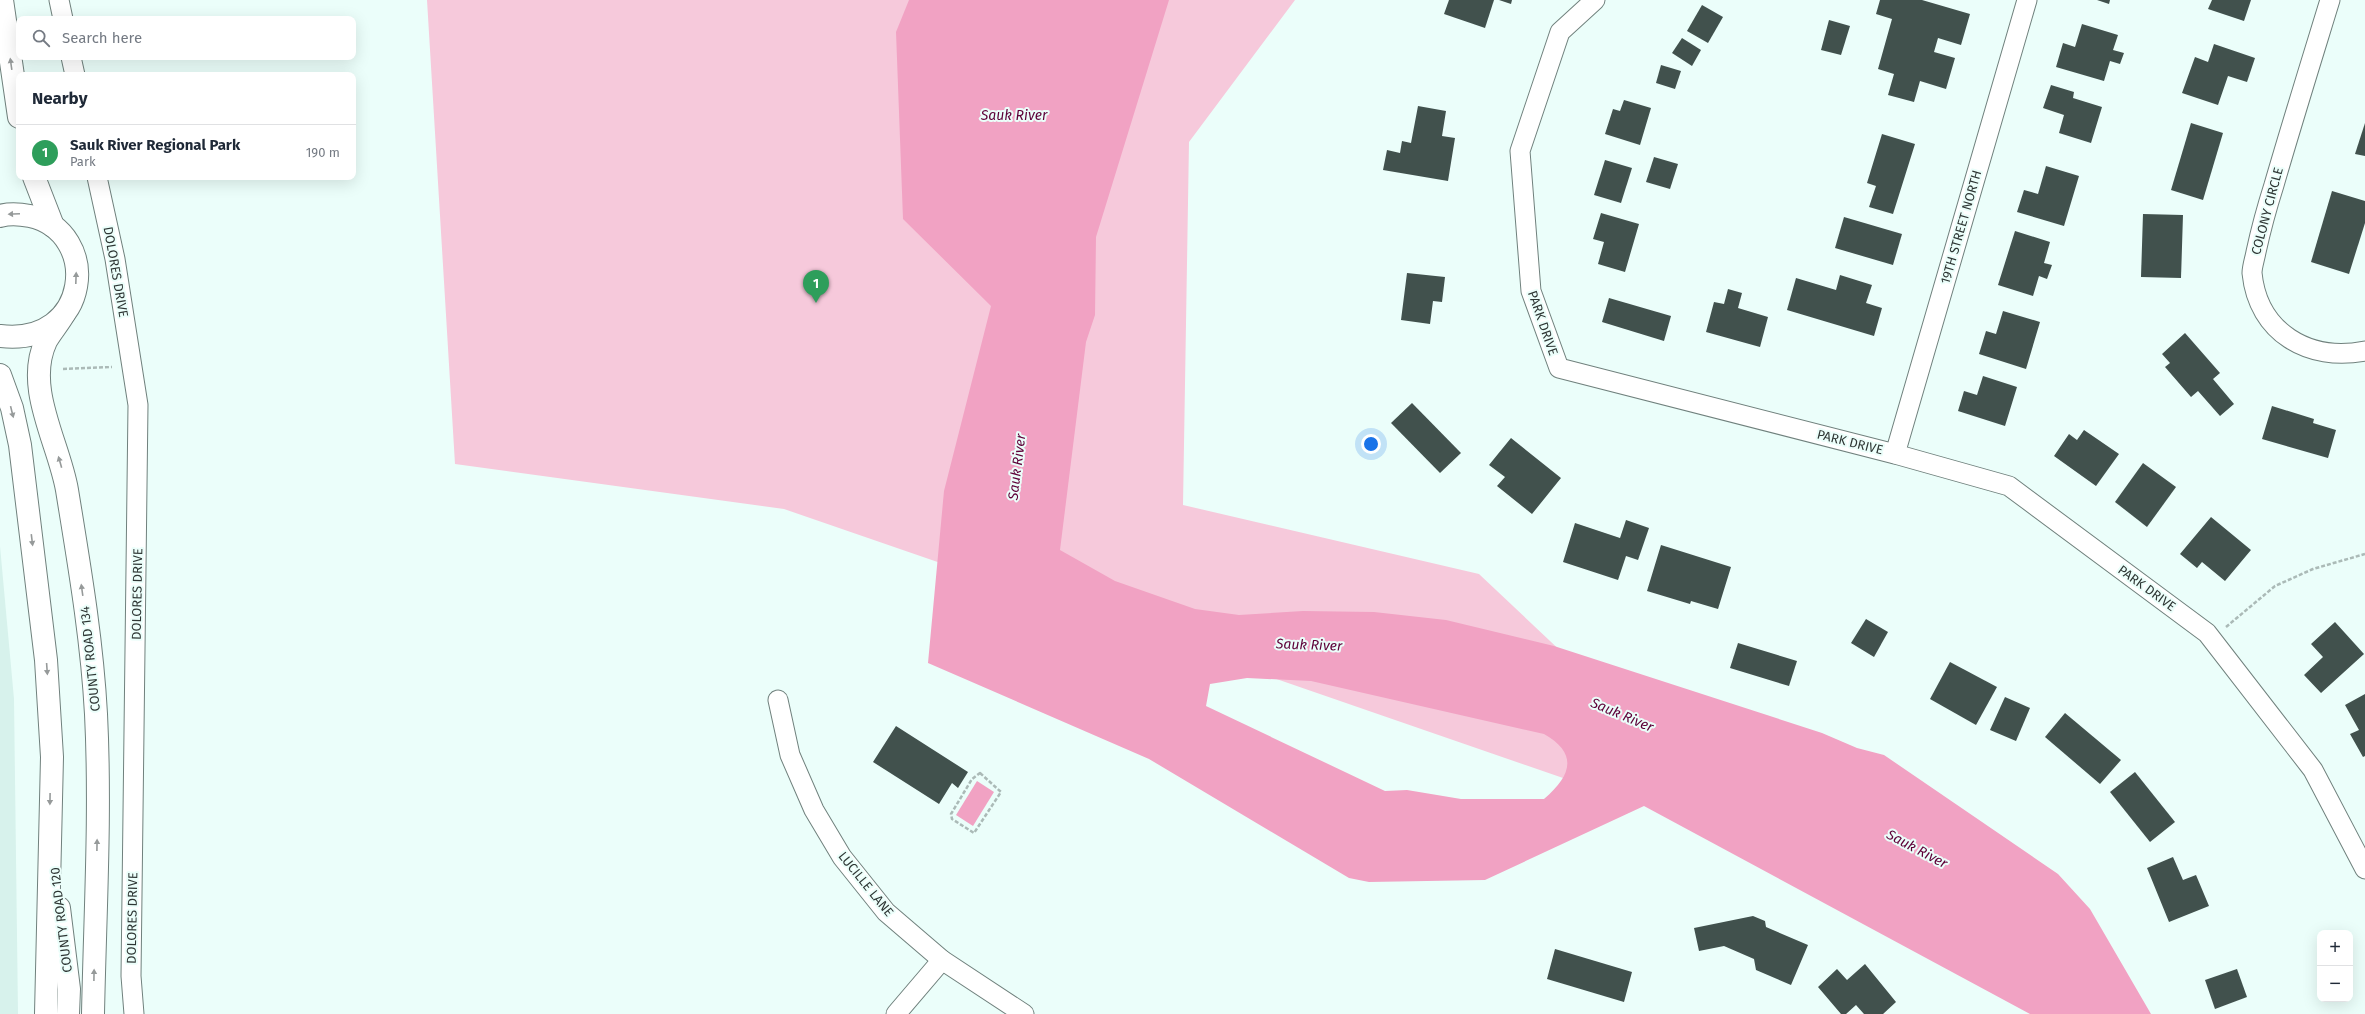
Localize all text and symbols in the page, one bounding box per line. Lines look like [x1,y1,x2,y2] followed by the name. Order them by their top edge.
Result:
[16,16,356,60] search box
[30,27,52,49] icon: search
[62,29,142,47] text: Search here
[8,58,14,70] one-way arrow
[32,88,87,109] text: Nearby
[980,107,1048,124] water label: Sauk River
[70,136,240,154] text: Sauk River Regional Park
[42,145,48,160] text: 1
[306,145,340,160] text: 190 m
[70,154,96,169] text: Park
[2248,166,2286,256] street label: COLONY CIRCLE
[1938,168,1984,286] street label: 19TH STREET NORTH
[7,211,20,217] one-way arrow
[101,226,131,319] street label: DOLORES DRIVE
[803,270,829,303] pin: 1
[73,272,80,284] one-way arrow
[1525,289,1561,357] street label: PARK DRIVE
[10,406,16,418] one-way arrow
[1815,427,1885,457] street label: PARK DRIVE
[1004,432,1030,502] water label: Sauk River
[1361,434,1381,454] your location
[57,456,63,468] one-way arrow
[29,534,35,546] one-way arrow
[129,548,145,640] street label: DOLORES DRIVE
[2115,562,2179,614] street label: PARK DRIVE
[79,584,85,596] one-way arrow
[77,606,103,712] street label: COUNTY ROAD 134
[1274,635,1343,655] water label: Sauk River
[43,663,50,675] one-way arrow
[1587,694,1657,736] water label: Sauk River
[47,793,54,805] one-way arrow
[1883,825,1951,872] water label: Sauk River
[93,839,100,851] one-way arrow
[835,849,897,919] street label: LUCILLE LANE
[47,866,75,974] street label: COUNTY ROAD 120
[124,872,140,964] street label: DOLORES DRIVE
[2317,930,2353,1002] map controls
[2317,930,2353,966] button: +
[2317,966,2353,1002] button: −
[90,969,97,981] one-way arrow

